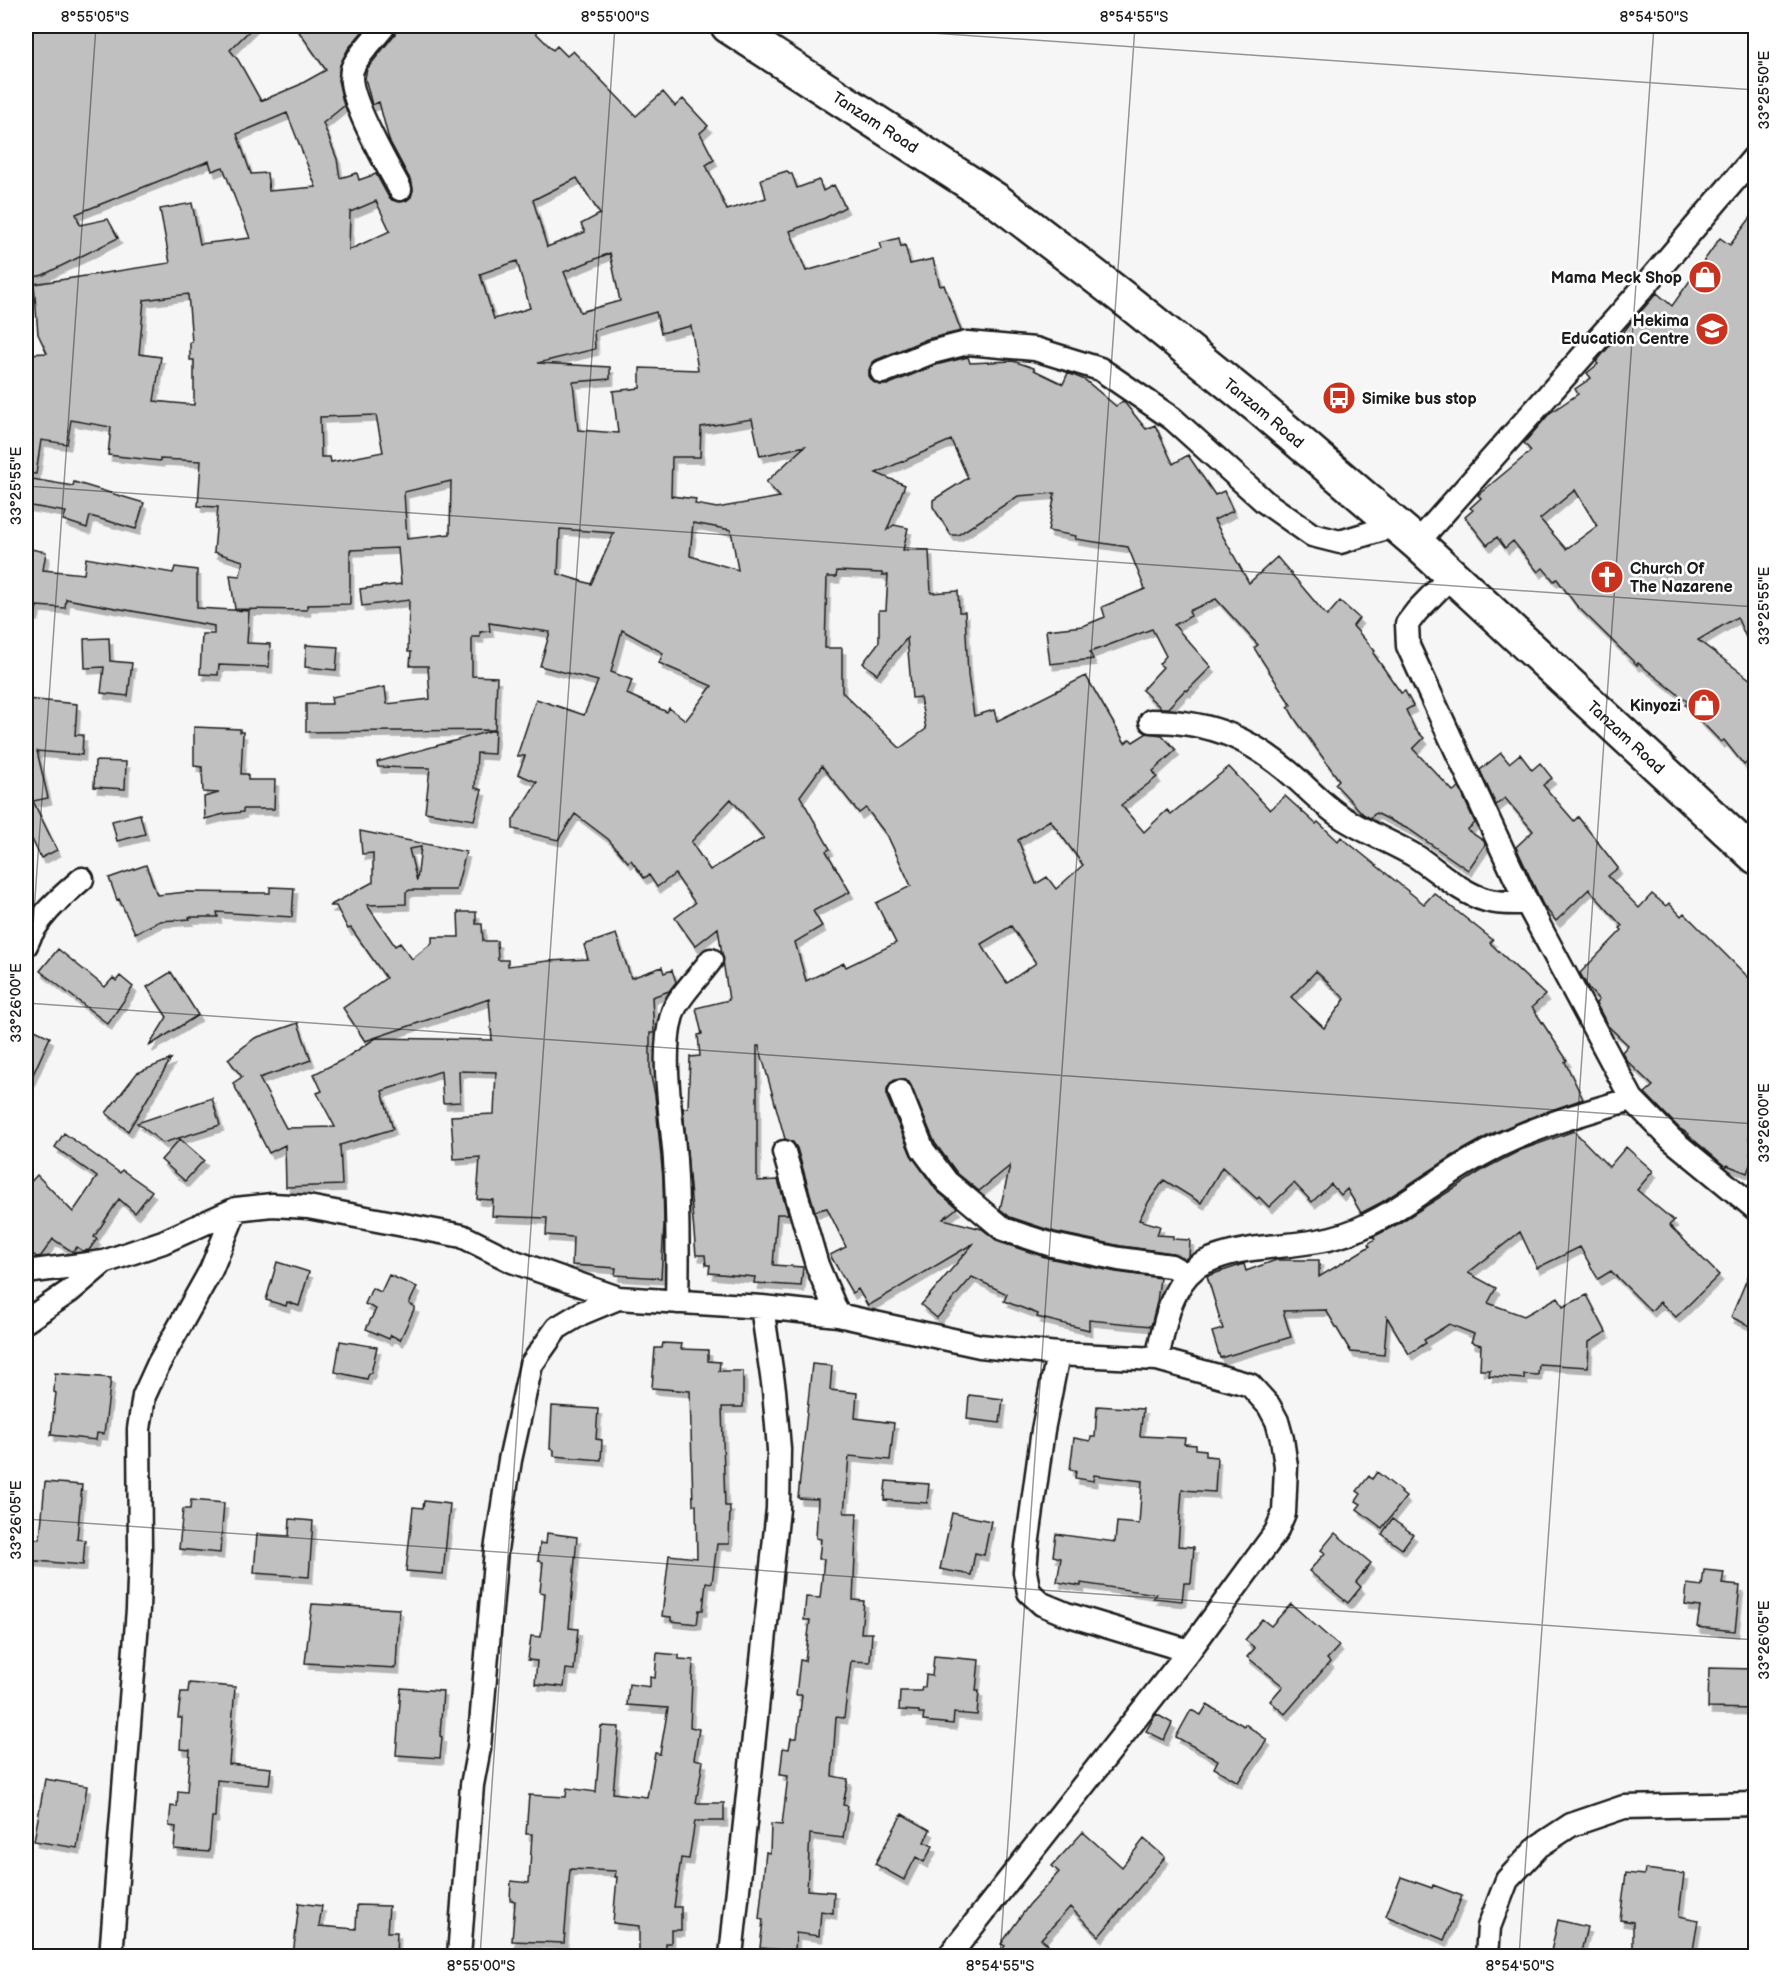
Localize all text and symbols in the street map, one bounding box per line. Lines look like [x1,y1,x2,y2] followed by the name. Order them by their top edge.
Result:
[61,8,129,27] text: 8°55'05"S
[581,8,649,27] text: 8°55'00"S
[1100,8,1168,27] text: 8°54'55"S
[1620,8,1688,27] text: 8°54'50"S
[1755,51,1774,129] text: 33°25'50"E
[828,88,921,158] street label: Tanzam Road
[1687,259,1723,295] shop icon: Mama Meck Shop
[1551,269,1682,288] place label: Mama Meck Shop
[1694,311,1730,347] school or university icon: Hekima Education Centre
[1561,312,1689,349] place label: Hekima Education Centre
[1219,375,1307,453] street label: Tanzam Road
[1321,380,1357,416] bus stop icon: Simike bus stop
[1362,390,1477,409] place label: Simike bus stop
[7,447,26,525] text: 33°25'55"E
[1589,559,1625,595] church icon: Church Of The Nazarene
[1630,560,1733,597] place label: Church Of The Nazarene
[1755,567,1774,645] text: 33°25'55"E
[1686,687,1722,723] shop icon: Kinyozi
[1583,697,1668,779] street label: Tanzam Road
[1630,697,1681,716] place label: Kinyozi
[7,963,26,1043] text: 33°26'00"E
[1755,1083,1774,1163] text: 33°26'00"E
[7,1480,26,1560] text: 33°26'05"E
[1755,1600,1774,1680] text: 33°26'05"E
[447,1957,515,1976] text: 8°55'00"S
[966,1957,1034,1976] text: 8°54'55"S
[1486,1957,1554,1976] text: 8°54'50"S

